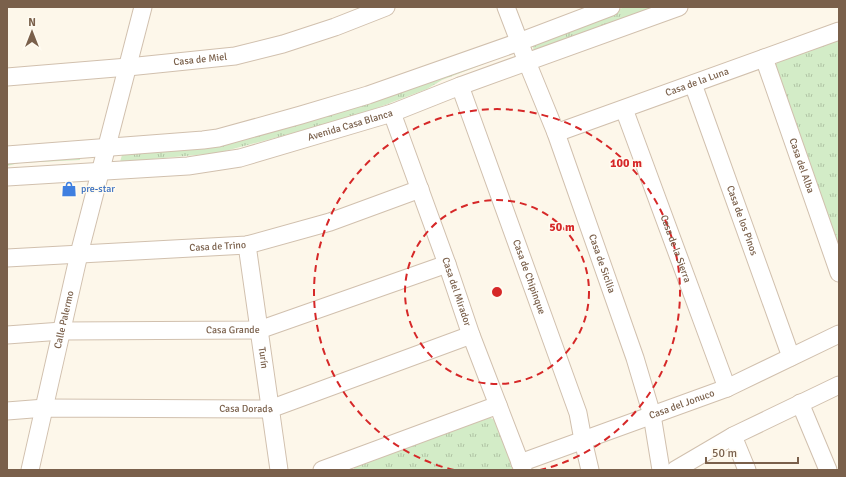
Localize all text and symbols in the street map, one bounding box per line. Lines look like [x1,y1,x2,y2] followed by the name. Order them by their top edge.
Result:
[12,12,52,52] north arrow
[28,16,36,29] text: N
[173,51,228,68] street label: Casa de Miel
[664,65,730,99] street label: Casa de la Luna
[306,107,394,144] street label: Avenida Casa Blanca
[786,137,817,195] street label: Casa del Alba
[610,156,642,171] text: 100 m
[60,180,78,198] shop icon: pre-star
[81,183,115,195] place label: pre-star
[724,184,760,258] street label: Casa de los Pinos
[658,213,694,284] street label: Casa de la Sierra
[549,220,575,235] text: 50 m
[586,232,618,295] street label: Casa de Sicilia
[510,238,548,316] street label: Casa de Chipinque
[189,239,246,254] street label: Casa de Trino
[439,256,474,328] street label: Casa del Mirador
[490,285,504,299] centre of rings
[52,290,76,350] street label: Calle Palermo
[206,324,260,336] street label: Casa Grande
[256,346,271,369] street label: Turín
[647,387,716,422] street label: Casa del Jonuco
[219,402,275,415] street label: Casa Dorada
[706,439,798,465] scale bar
[712,446,737,461] text: 50 m

